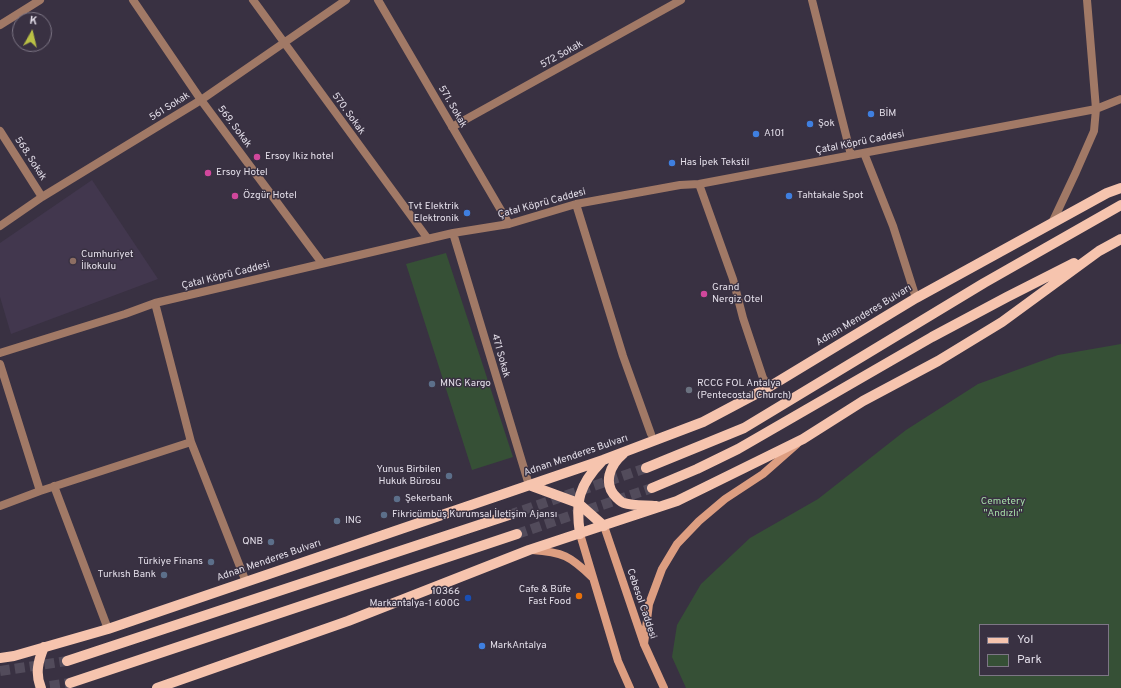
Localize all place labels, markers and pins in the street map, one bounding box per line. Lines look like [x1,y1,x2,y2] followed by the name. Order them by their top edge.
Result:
[879,108,896,120] place label: BİM
[866,109,876,119] marker: BİM
[818,118,835,130] place label: Şok
[805,119,815,129] marker: Şok
[764,128,785,140] place label: A101
[751,129,761,139] marker: A101
[265,151,334,163] place label: Ersoy Ikiz hotel
[252,152,262,162] marker: Ersoy Ikiz hotel
[680,157,749,169] place label: Has İpek Tekstil
[667,158,677,168] marker: Has İpek Tekstil
[216,167,268,179] place label: Ersoy Hotel
[203,168,213,178] marker: Ersoy Hotel
[243,190,297,202] place label: Özgür Hotel
[797,190,864,202] place label: Tahtakale Spot
[230,191,240,201] marker: Özgür Hotel
[784,191,794,201] marker: Tahtakale Spot
[408,201,459,224] place label: Tvt Elektrik Elektronik
[462,208,472,218] marker: Tvt Elektrik Elektronik
[81,249,134,272] place label: Cumhuriyet İlkokulu
[68,256,78,266] marker: Cumhuriyet İlkokulu
[712,282,763,306] place label: Grand Nergiz Otel
[699,289,709,299] marker: Grand Nergiz Otel
[440,378,491,390] place label: MNG Kargo
[697,378,791,402] place label: RCCG FOL Antalya (Pentecostal Church)
[427,379,437,389] marker: MNG Kargo
[684,385,694,395] marker: RCCG FOL Antalya (Pentecostal Church)
[376,464,441,488] place label: Yunus Birbilen Hukuk Bürosu
[444,471,454,481] marker: Yunus Birbilen Hukuk Bürosu
[405,493,453,505] place label: Şekerbank
[392,494,402,504] marker: Şekerbank
[392,509,557,521] place label: Fikricümbüş Kurumsal İletişim Ajansı
[379,510,389,520] marker: Fikricümbüş Kurumsal İletişim Ajansı
[345,515,362,527] place label: ING
[332,516,342,526] marker: ING
[242,536,263,548] place label: QNB
[266,537,276,547] marker: QNB
[138,556,203,568] place label: Türkiye Finans
[206,557,216,567] marker: Türkiye Finans
[97,569,156,581] place label: Turkısh Bank
[159,570,169,580] marker: Turkısh Bank
[519,584,571,608] place label: Cafe & Büfe Fast Food
[370,586,460,610] place label: 10366 Markantalya-1 600G
[574,591,584,601] marker: Cafe & Büfe Fast Food
[463,593,473,603] marker: 10366 Markantalya-1 600G
[490,640,546,652] place label: MarkAntalya
[477,641,487,651] marker: MarkAntalya

